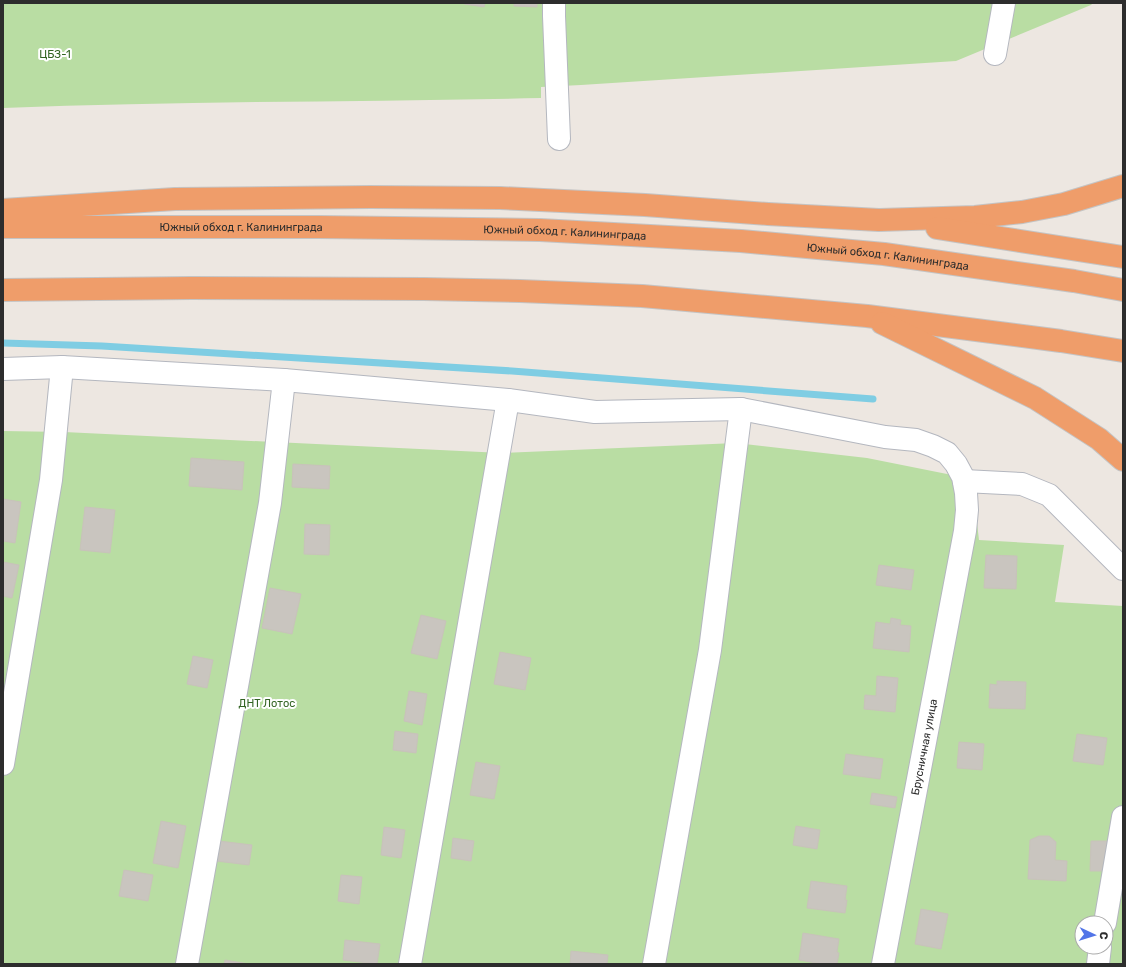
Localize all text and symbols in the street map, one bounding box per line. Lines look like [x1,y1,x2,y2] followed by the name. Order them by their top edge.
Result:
[39,48,71,61] park label: ЦБЗ-1
[159,221,323,234] street label: Южный обход г. Калининграда
[483,223,647,243] street label: Южный обход г. Калининграда
[806,241,970,273] street label: Южный обход г. Калининграда
[239,697,295,710] park label: ДНТ Лотос
[909,698,940,796] street label: Брусничная улица
[1074,915,1114,955] north arrow
[1097,931,1110,940] text: С

